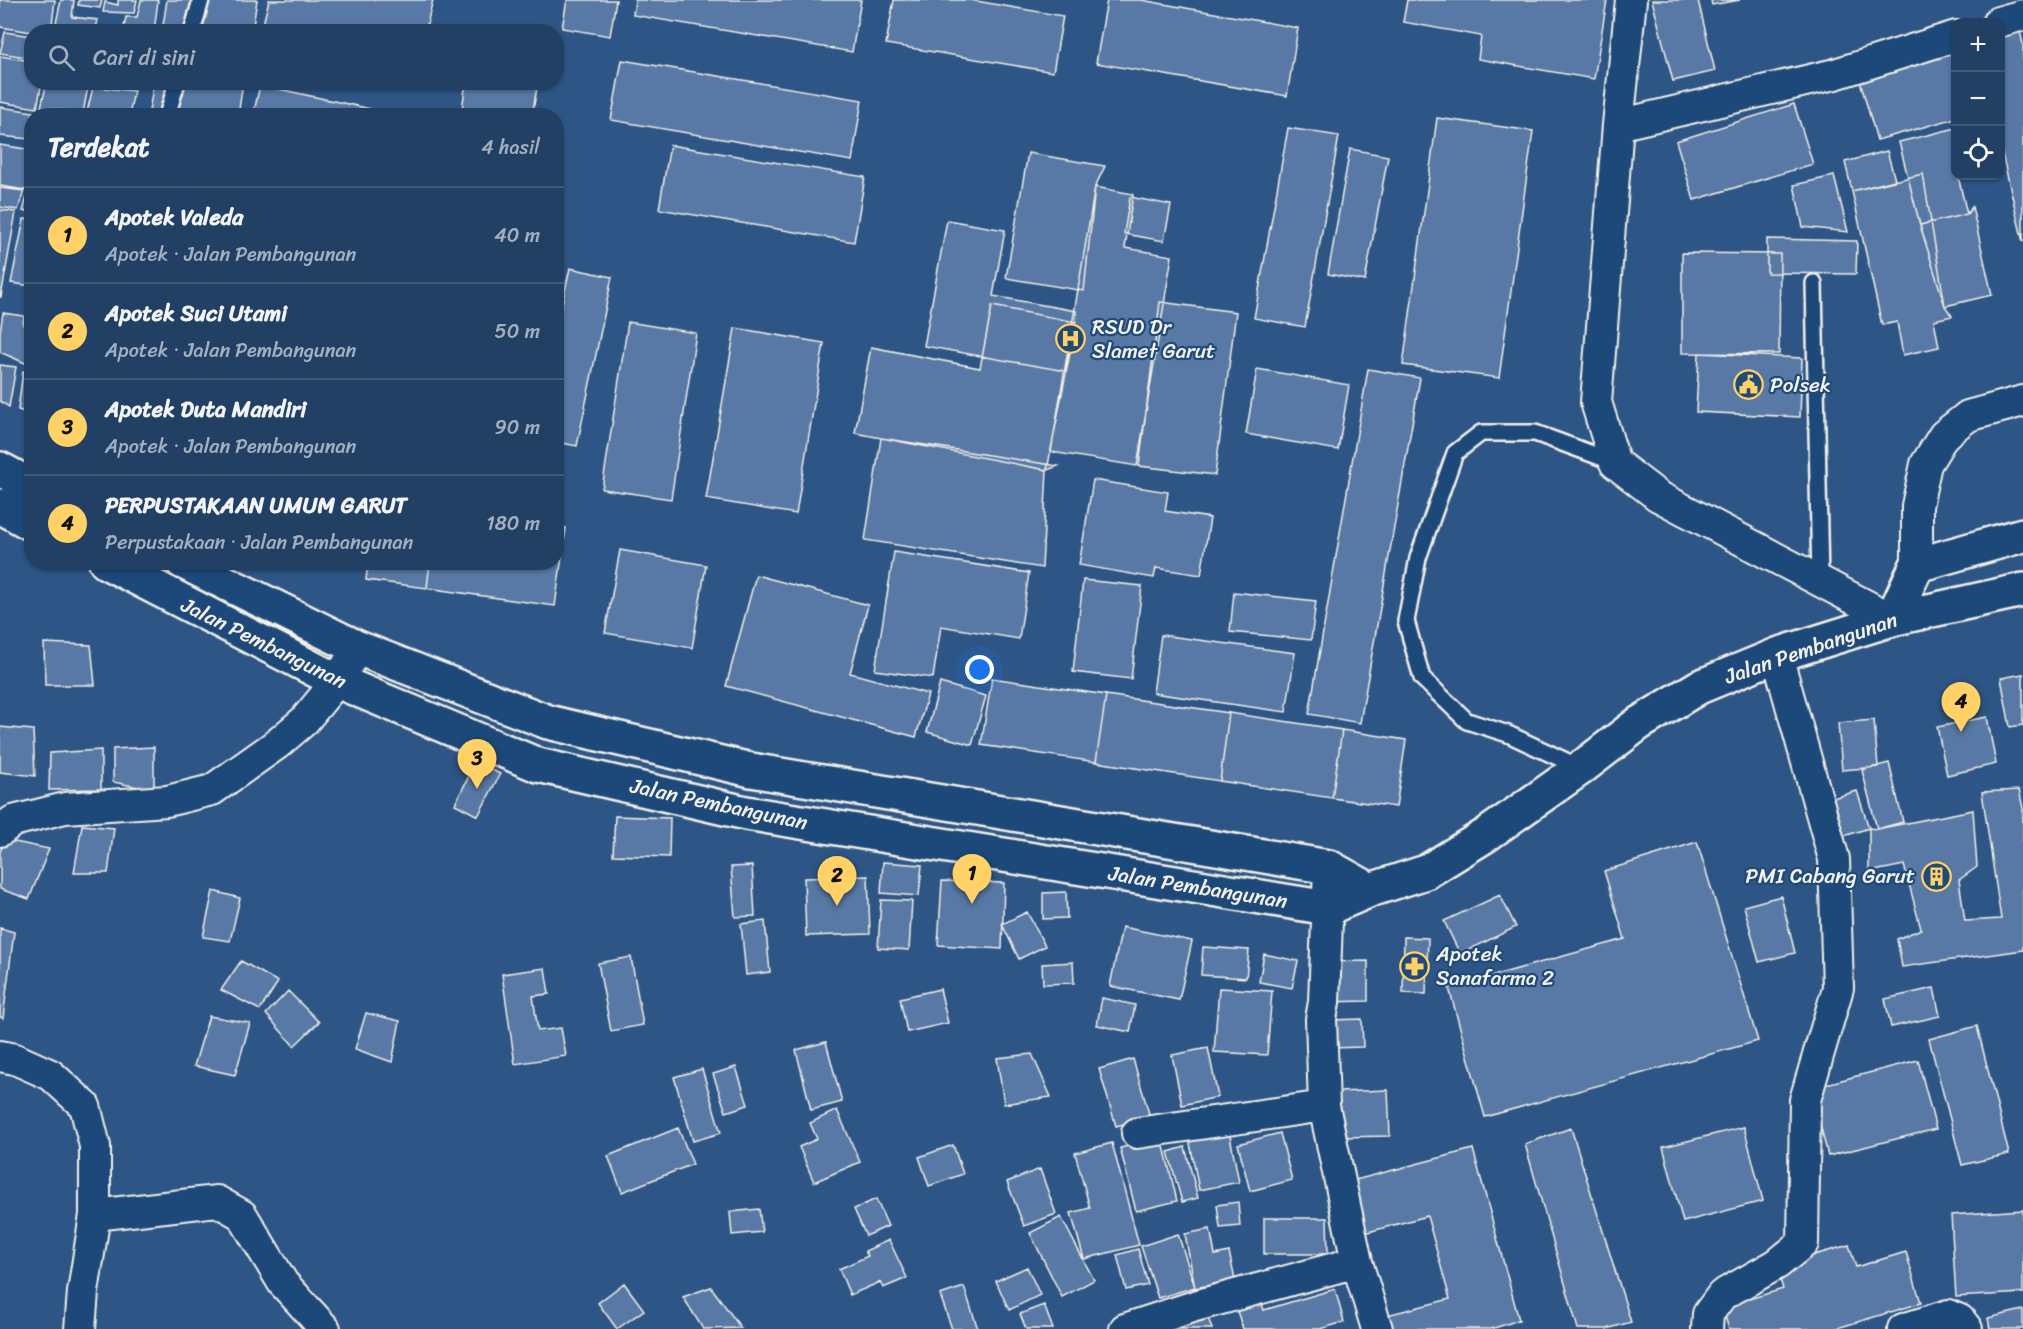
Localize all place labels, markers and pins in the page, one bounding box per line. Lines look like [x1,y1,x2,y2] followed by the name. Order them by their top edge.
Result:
[1092,308,1215,370] place label: RSUD Dr Slamet Garut
[1055,323,1087,355] hospital icon: RSUD Dr Slamet Garut
[1770,366,1831,404] place label: Polsek
[1733,369,1765,401] public building icon: Polsek
[1942,682,1980,732] pin: 4
[458,740,496,789] pin: 3
[952,854,992,904] pin: 1
[818,856,856,906] pin: 2
[1745,857,1915,895] place label: PMI Cabang Garut
[1920,860,1952,892] building icon: PMI Cabang Garut
[1435,935,1554,997] place label: Apotek Sanafarma 2
[1399,950,1431,982] pharmacy icon: Apotek Sanafarma 2

